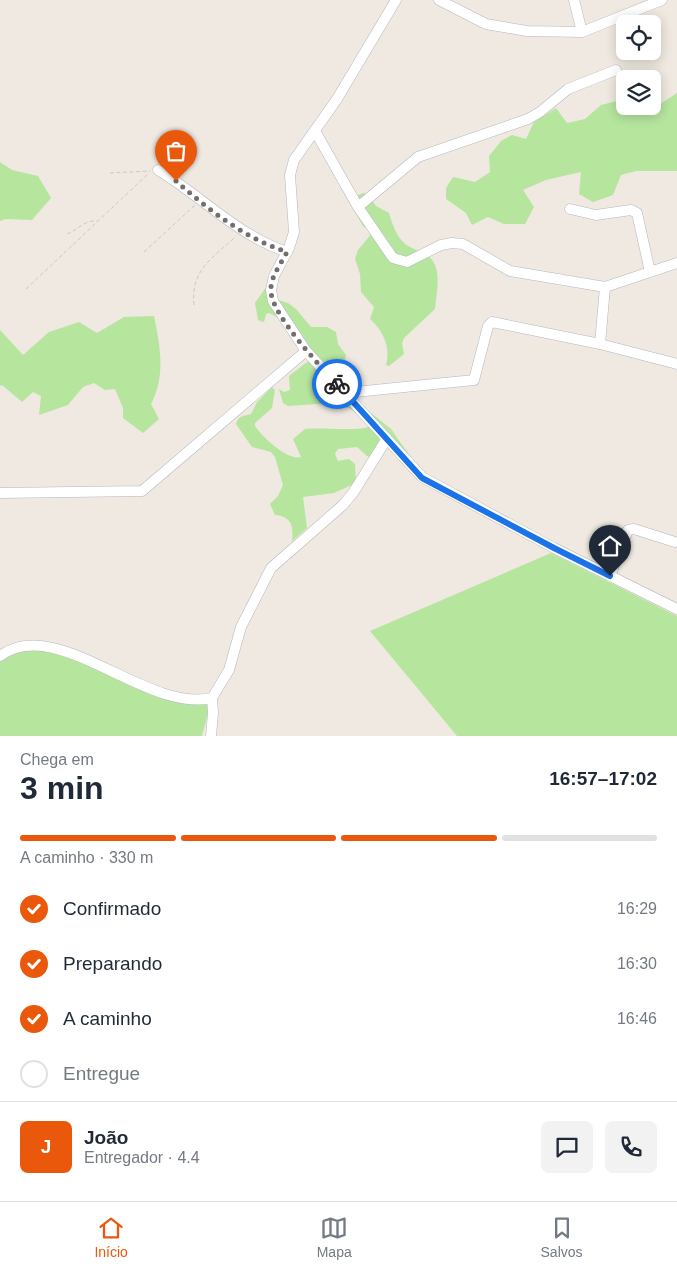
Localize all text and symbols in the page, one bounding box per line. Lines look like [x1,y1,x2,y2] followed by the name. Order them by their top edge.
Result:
[616,15,661,115] map controls
[616,15,661,60] button: locate
[616,70,661,115] button: layers
[155,130,197,181] pin
[162,137,190,165] icon: bag
[312,359,362,409] courier
[323,370,351,398] icon: bike
[589,525,631,576] pin
[596,532,624,560] icon: home
[20,751,94,768] text: Chega em
[549,768,657,789] text: 16:57–17:02
[20,770,104,806] text: 3 min
[20,849,153,866] text: A caminho · 330 m
[20,895,48,923] icon: check
[63,898,161,919] text: Confirmado
[617,900,657,917] text: 16:29
[20,950,48,978] icon: check
[63,953,162,974] text: Preparando
[617,955,657,972] text: 16:30
[20,1005,48,1033] icon: check
[63,1008,152,1029] text: A caminho
[617,1010,657,1027] text: 16:46
[63,1063,140,1084] text: Entregue
[541,1121,593,1173] button: chat
[605,1121,657,1173] button: phone
[84,1127,128,1148] text: João
[41,1136,51,1157] text: J
[84,1149,200,1166] text: Entregador · 4.4
[94,1214,128,1260] tab: Início
[317,1214,352,1260] tab: Mapa
[541,1214,583,1260] tab: Salvos

